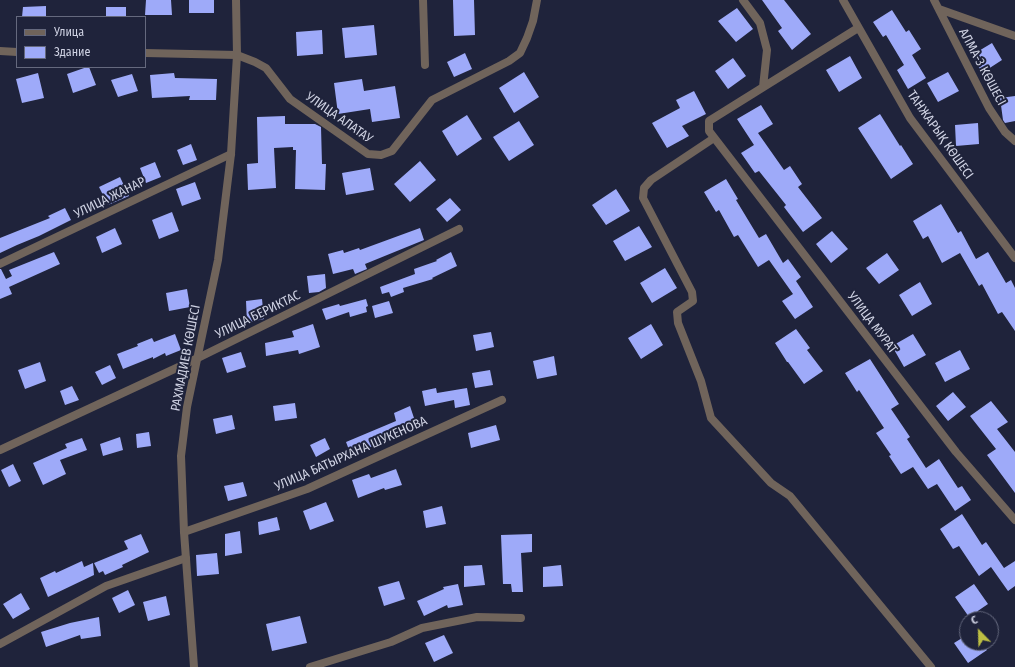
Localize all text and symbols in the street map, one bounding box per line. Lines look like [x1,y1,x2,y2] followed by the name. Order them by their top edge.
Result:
[16,16,146,68] legend
[54,25,84,39] text: Улица
[955,26,1009,108] street label: АЛМА-3 КӨШЕСІ
[54,45,90,59] text: Здание
[904,88,976,182] street label: ТАНЖАРЫҚ КӨШЕСІ
[302,89,376,147] street label: УЛИЦА АЛАТАУ
[72,174,148,222] street label: УЛИЦА ЖАНАР
[213,288,303,342] street label: УЛИЦА БЕРИКТАС
[844,289,900,357] street label: УЛИЦА МУРАТ
[168,303,204,413] street label: РАХМАДИЕВ КӨШЕСІ
[272,413,430,495] street label: УЛИЦА БАТЫРХАНА ШУКЕНОВА
[959,611,999,651] north arrow
[969,613,980,628] text: С

